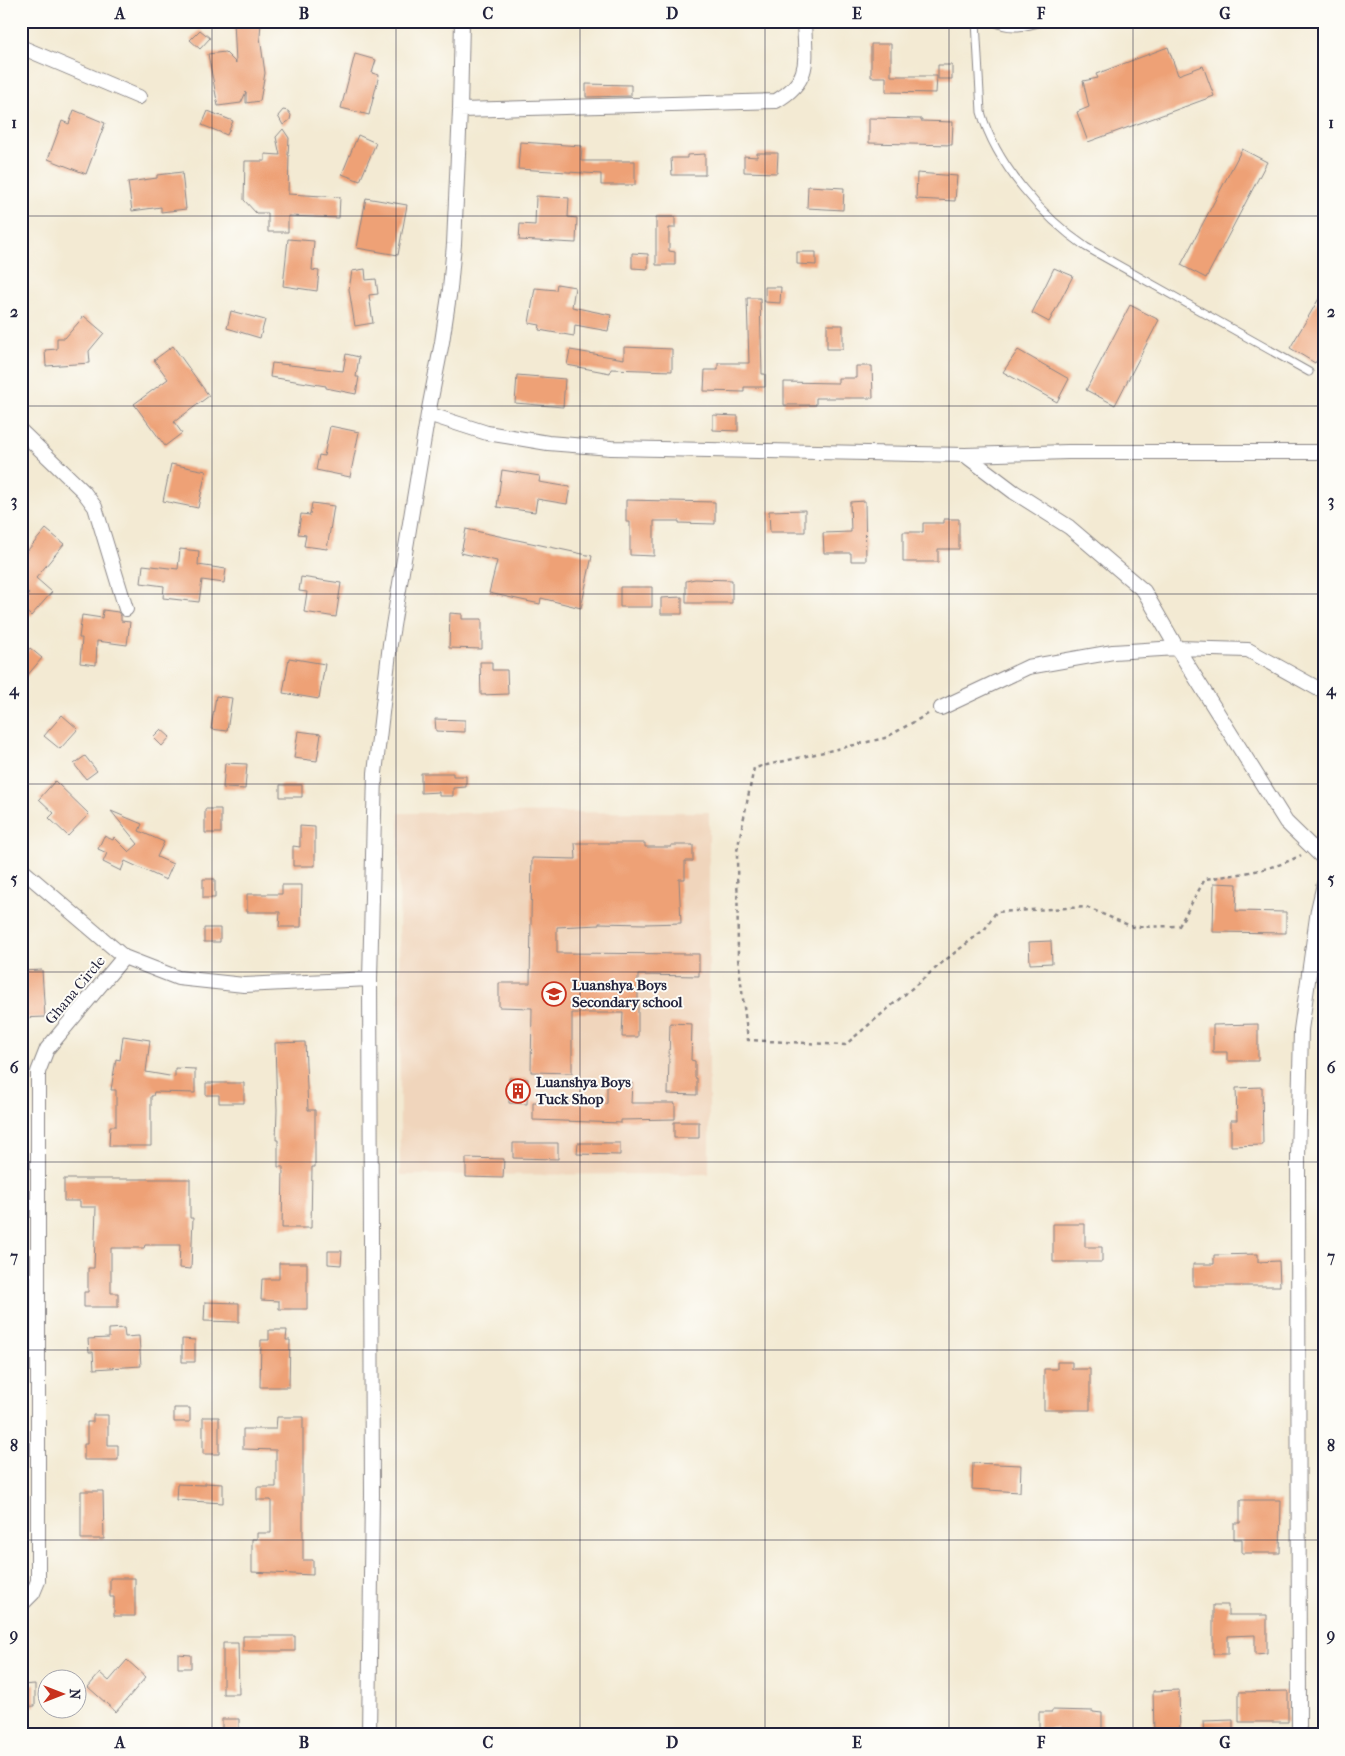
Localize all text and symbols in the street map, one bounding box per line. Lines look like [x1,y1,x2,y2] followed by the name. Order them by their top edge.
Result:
[114,4,126,23] text: A
[299,4,309,23] text: B
[483,4,494,23] text: C
[666,4,678,23] text: D
[852,4,862,23] text: E
[1036,4,1046,23] text: F
[1219,4,1231,23] text: G
[11,113,17,132] text: 1
[1328,113,1334,132] text: 1
[10,302,18,321] text: 2
[1327,302,1335,321] text: 2
[11,491,17,511] text: 3
[1328,491,1334,511] text: 3
[8,680,20,700] text: 4
[1325,680,1337,700] text: 4
[11,869,18,888] text: 5
[1328,869,1335,888] text: 5
[41,952,109,1028] street label: Ghana Circle
[572,976,683,1011] place label: Luanshya Boys Secondary school
[541,981,567,1007] school or university icon: Luanshya Boys Secondary school
[10,1058,19,1077] text: 6
[1327,1058,1336,1077] text: 6
[535,1073,631,1108] place label: Luanshya Boys Tuck Shop
[505,1078,531,1104] building icon: Luanshya Boys Tuck Shop
[9,1247,18,1266] text: 7
[1326,1247,1335,1266] text: 7
[10,1436,18,1455] text: 8
[1327,1436,1335,1455] text: 8
[9,1625,18,1645] text: 9
[1326,1625,1335,1645] text: 9
[38,1668,88,1718] north arrow
[66,1689,83,1700] text: N
[114,1733,126,1752] text: A
[299,1733,309,1752] text: B
[483,1733,494,1752] text: C
[666,1733,678,1752] text: D
[852,1733,862,1752] text: E
[1036,1733,1046,1752] text: F
[1219,1733,1231,1752] text: G

